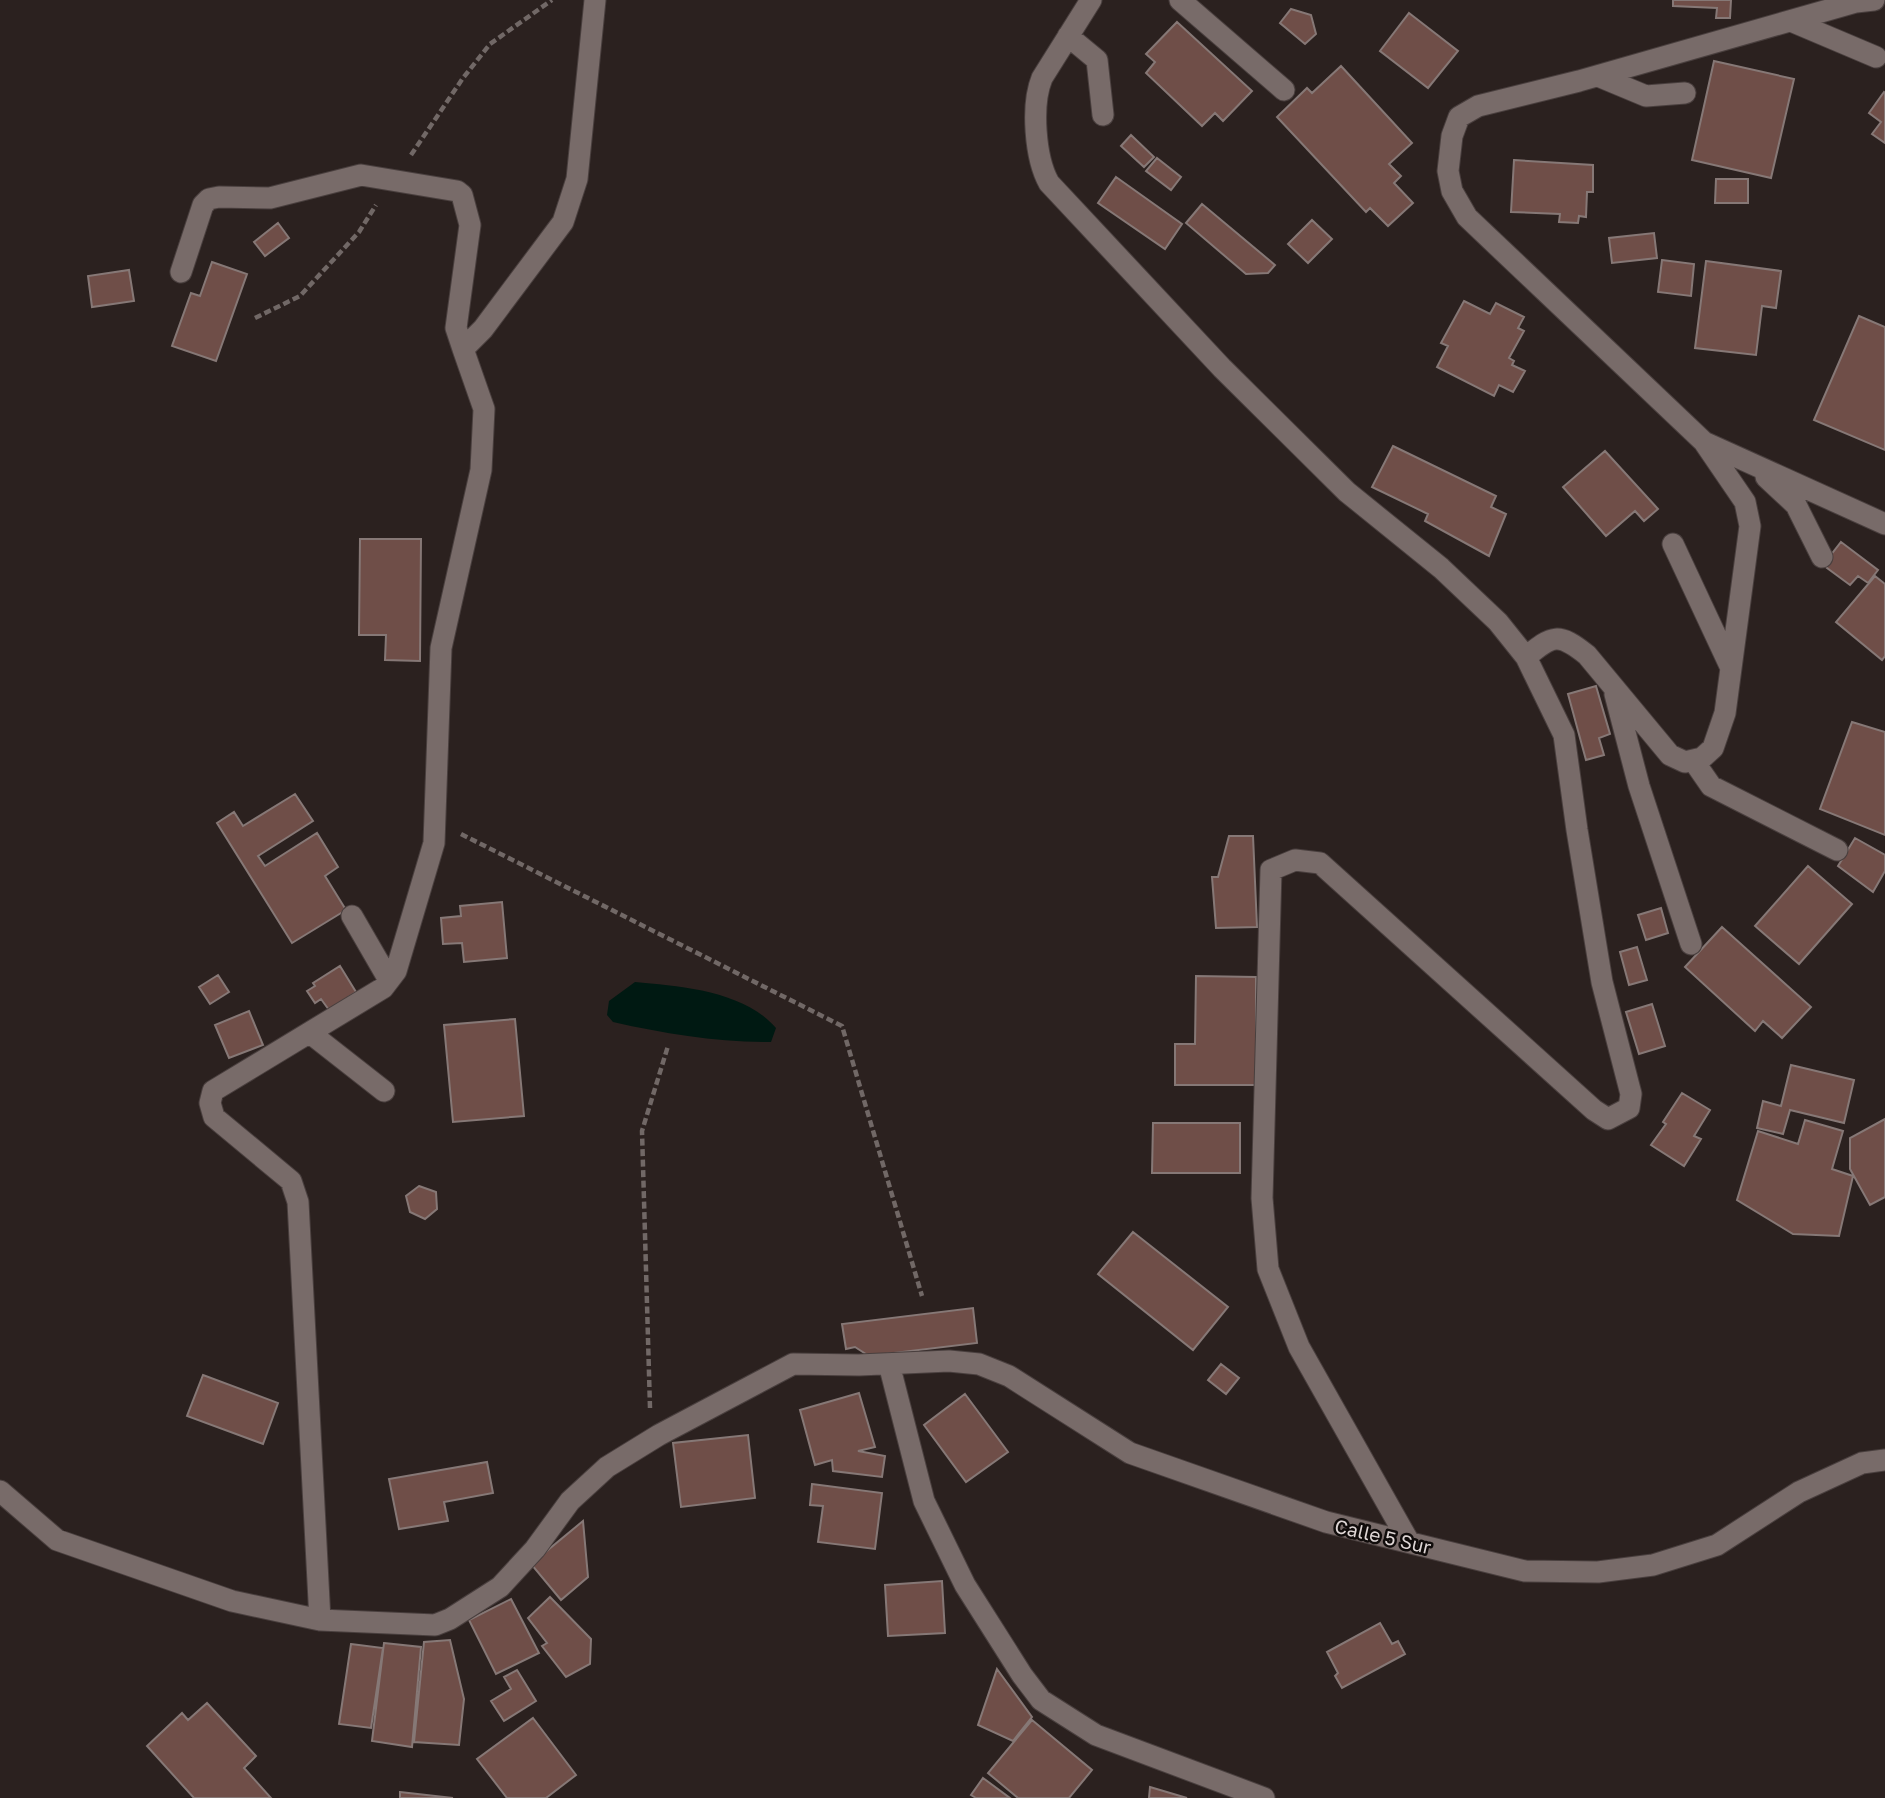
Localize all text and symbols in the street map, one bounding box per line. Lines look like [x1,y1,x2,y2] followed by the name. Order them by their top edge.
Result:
[1333,1514,1434,1558] street label: Calle 5 Sur

